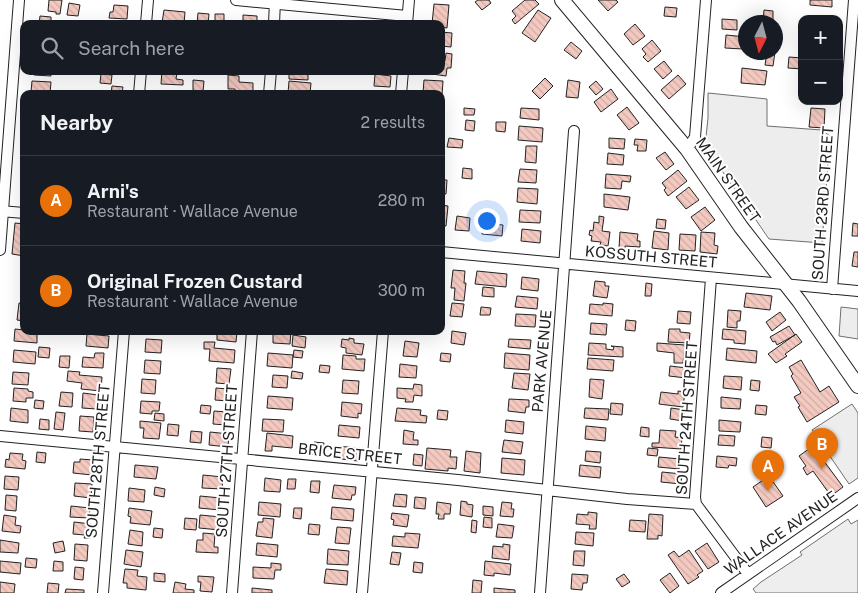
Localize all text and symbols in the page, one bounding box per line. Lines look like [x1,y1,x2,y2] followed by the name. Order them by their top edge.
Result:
[738,15,783,60] north arrow
[798,15,843,105] map controls
[798,15,843,60] button: +
[20,20,445,75] search box
[38,34,66,62] icon: search
[78,37,185,59] text: Search here
[798,60,843,105] button: −
[40,110,113,135] text: Nearby
[360,113,425,132] text: 2 results
[809,125,836,281] street label: SOUTH 23RD STREET
[693,134,764,226] street label: MAIN STREET
[87,180,139,202] text: Arni's
[50,191,62,210] text: A
[378,191,425,210] text: 280 m
[87,202,298,221] text: Restaurant · Wallace Avenue
[474,208,500,234] your location
[584,242,718,271] street label: KOSSUTH STREET
[87,270,302,292] text: Original Frozen Custard
[51,281,61,300] text: B
[378,281,425,300] text: 300 m
[87,292,298,311] text: Restaurant · Wallace Avenue
[529,309,554,413] street label: PARK AVENUE
[673,340,700,495] street label: SOUTH 24TH STREET
[82,383,113,539] street label: SOUTH 28TH STREET
[213,384,240,538] street label: SOUTH 27TH STREET
[806,428,838,469] pin: B
[297,440,403,467] street label: BRICE STREET
[752,450,784,491] pin: A
[721,487,840,578] street label: WALLACE AVENUE

